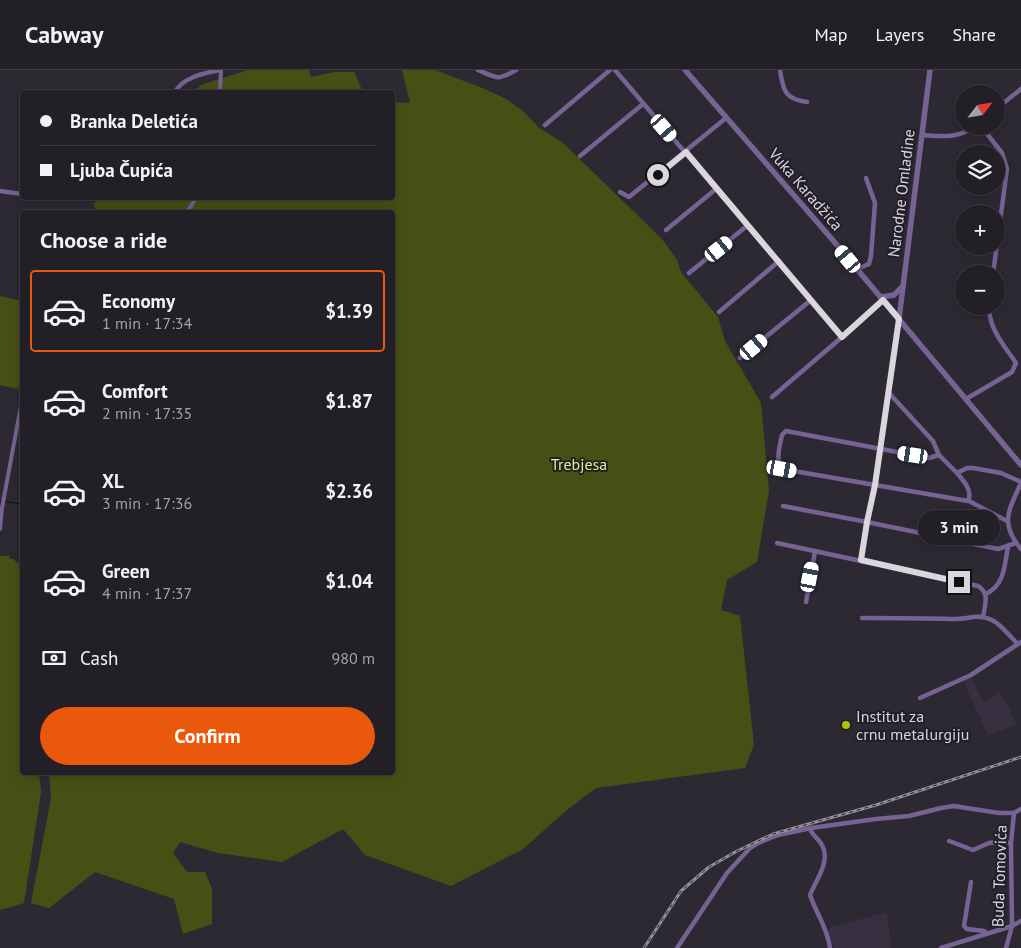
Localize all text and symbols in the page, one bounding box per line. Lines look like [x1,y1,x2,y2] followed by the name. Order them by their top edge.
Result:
[25,19,103,50] text: Cabway
[815,23,847,46] text: Map
[875,23,924,46] text: Layers
[952,23,996,46] text: Share
[955,85,1005,135] north arrow
[955,85,1005,315] map controls
[70,109,198,133] text: Branka Deletića
[648,112,679,144] car
[883,128,919,258] street label: Narodne Omladine
[764,143,847,234] street label: Vuka Karadžića
[955,145,1005,195] button: layers
[70,158,173,182] text: Ljuba Čupića
[647,164,669,186] route start
[955,205,1005,255] button: +
[40,226,167,254] text: Choose a ride
[702,234,735,264] car
[832,243,863,275] car
[955,265,1005,315] button: −
[42,289,87,334] icon: car
[102,289,175,313] text: Economy
[325,299,373,323] text: $1.39
[102,313,192,333] text: 1 min · 17:34
[737,332,770,362] car
[42,379,87,424] icon: car
[102,379,168,403] text: Comfort
[325,389,373,413] text: $1.87
[102,403,192,423] text: 2 min · 17:35
[897,445,928,465] car
[551,454,607,474] park label: Trebjesa
[765,459,798,479] car
[42,469,87,514] icon: car
[102,469,124,493] text: XL
[325,479,373,503] text: $2.36
[102,493,192,513] text: 3 min · 17:36
[918,510,1000,544] callout: 3 min
[939,517,979,537] text: 3 min
[42,559,87,604] icon: car
[102,559,150,583] text: Green
[799,561,820,593] car
[325,569,373,593] text: $1.04
[948,571,970,593] route end
[102,583,192,603] text: 4 min · 17:37
[40,644,68,672] icon: cash
[80,646,118,670] text: Cash
[332,648,375,668] text: 980 m
[856,706,969,744] place label: Institut za crnu metalurgiju
[40,707,375,765] button: Confirm
[840,719,852,731] marker: Institut za crnu metalurgiju
[987,825,1011,927] street label: Buda Tomovića

